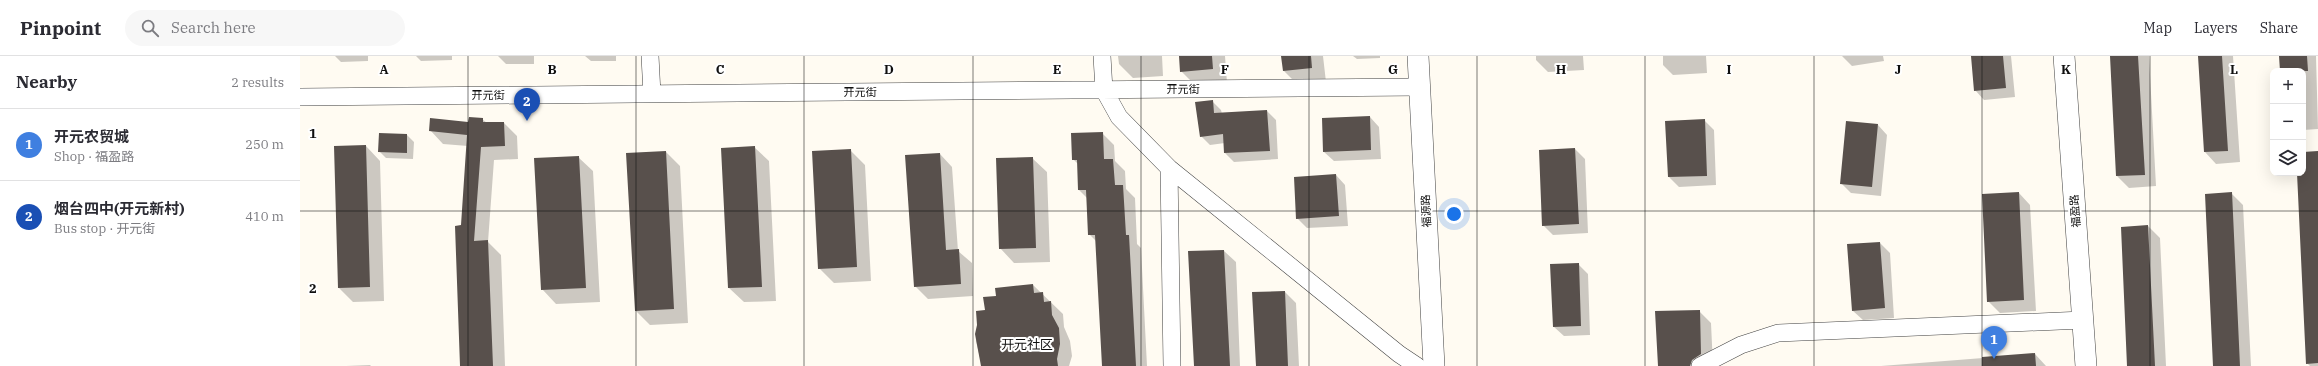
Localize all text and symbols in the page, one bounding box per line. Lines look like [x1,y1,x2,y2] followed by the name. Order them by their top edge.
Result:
[125,10,405,46] search box
[20,16,101,40] text: Pinpoint
[139,17,161,39] icon: search
[171,18,256,37] text: Search here
[2144,19,2172,37] text: Map
[2194,19,2238,37] text: Layers
[2260,19,2298,37] text: Share
[379,61,389,78] text: A
[547,61,557,78] text: B
[716,61,725,78] text: C
[884,61,894,78] text: D
[1053,61,1061,78] text: E
[1221,61,1229,78] text: F
[1388,61,1398,78] text: G
[1556,61,1567,78] text: H
[1727,61,1732,78] text: I
[1895,61,1902,78] text: J
[2061,61,2071,78] text: K
[2230,61,2238,78] text: L
[2270,68,2306,176] map controls
[2270,68,2306,104] button: +
[16,71,77,93] text: Nearby
[231,74,284,91] text: 2 results
[1167,82,1200,96] street label: 开元街
[844,85,877,99] street label: 开元街
[472,88,505,102] street label: 开元街
[514,88,540,121] pin: 2
[2270,104,2306,140] button: −
[309,125,317,142] text: 1
[54,127,129,146] text: 开元农贸城
[25,136,33,153] text: 1
[245,136,284,153] text: 250 m
[2270,140,2306,176] button: layers
[54,148,134,165] text: Shop · 福盈路
[1418,194,1434,228] street label: 福源路
[2067,194,2083,228] street label: 福盈路
[54,199,185,218] text: 烟台四中(开元新村)
[1444,204,1464,224] your location
[25,208,33,225] text: 2
[245,208,284,225] text: 410 m
[54,220,155,237] text: Bus stop · 开元街
[309,280,317,297] text: 2
[1981,326,2007,359] pin: 1
[1001,336,1053,353] district label: 开元社区

